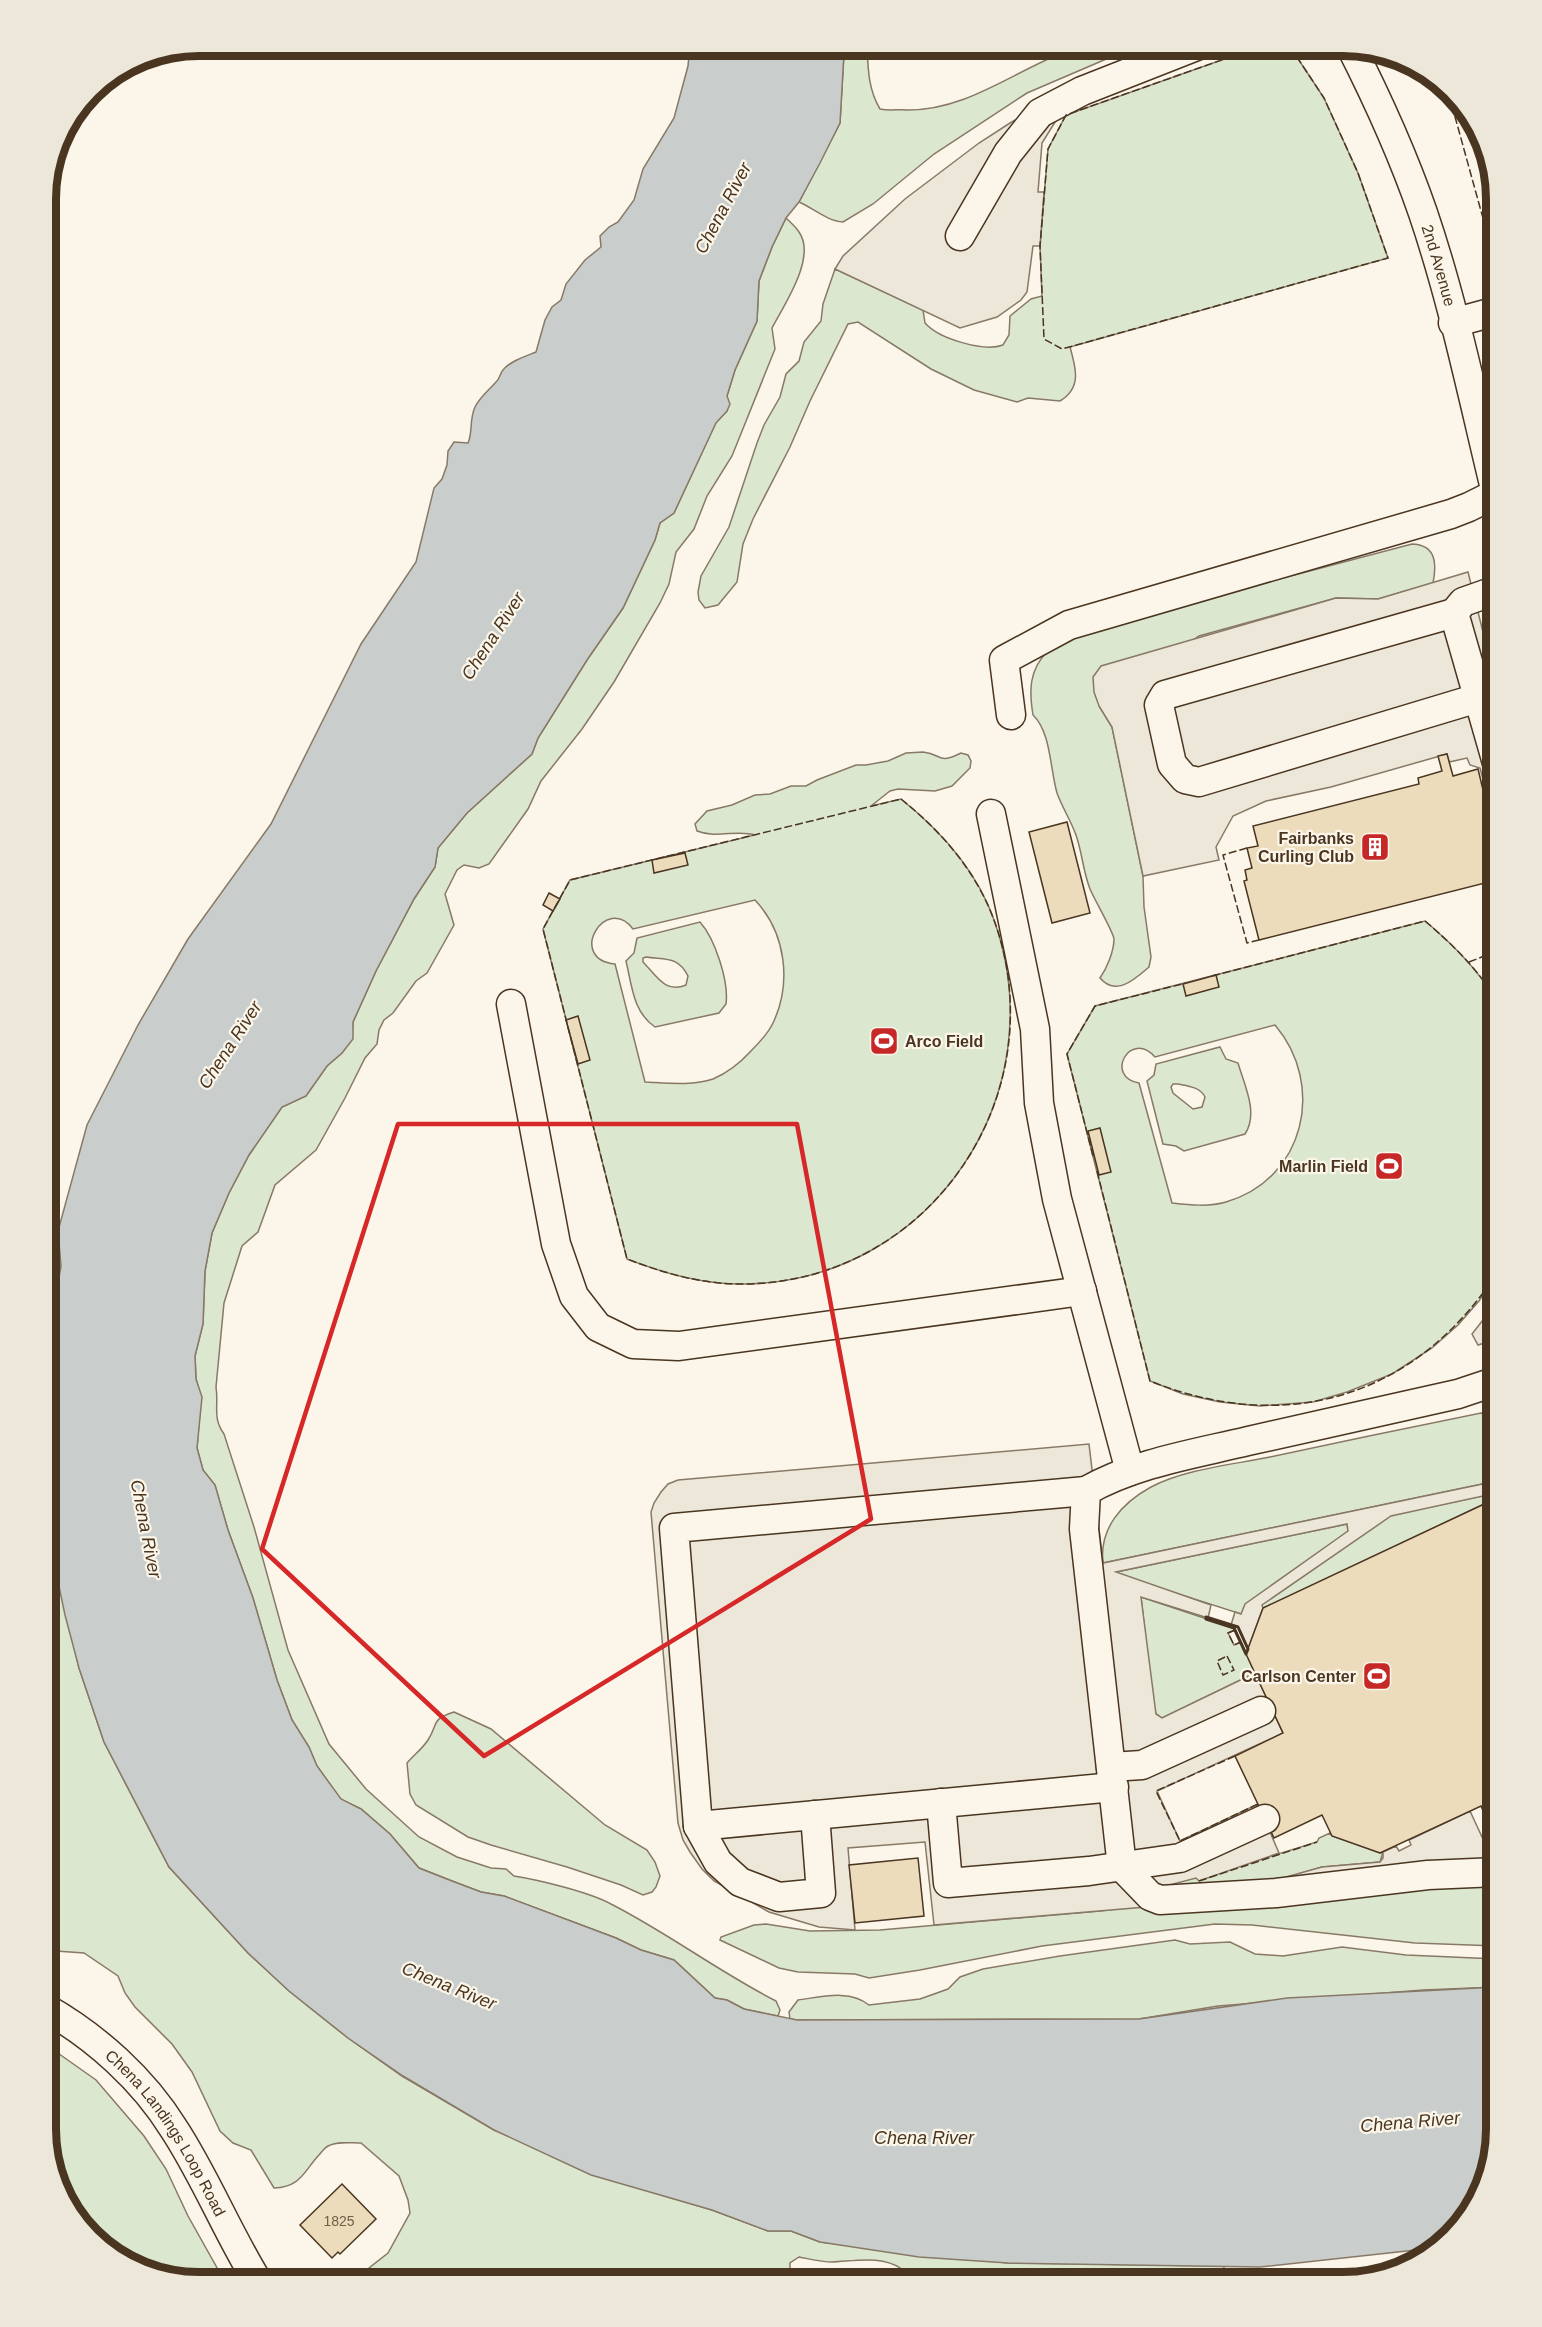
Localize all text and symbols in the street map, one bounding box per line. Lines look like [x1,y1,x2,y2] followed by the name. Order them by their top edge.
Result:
[691,158,756,257] water label: Chena River
[1419,222,1459,308] street label: 2nd Avenue
[457,588,529,683] water label: Chena River
[1258,830,1354,865] place label: Fairbanks Curling Club
[1359,831,1391,863] building icon: Fairbanks Curling Club
[194,997,266,1092] water label: Chena River
[868,1025,900,1057] sports icon: Arco Field
[905,1033,983,1050] place label: Arco Field
[1373,1150,1405,1182] sports icon: Marlin Field
[1279,1158,1368,1175] place label: Marlin Field
[127,1478,166,1581] water label: Chena River
[1361,1660,1393,1692] sports icon: Carlson Center
[1241,1668,1356,1685] place label: Carlson Center
[399,1958,500,2014] water label: Chena River
[102,2046,229,2219] street label: Chena Landings Loop Road
[1359,2108,1462,2136] water label: Chena River
[874,2128,975,2148] water label: Chena River
[323,2213,355,2229] house number: 1825

